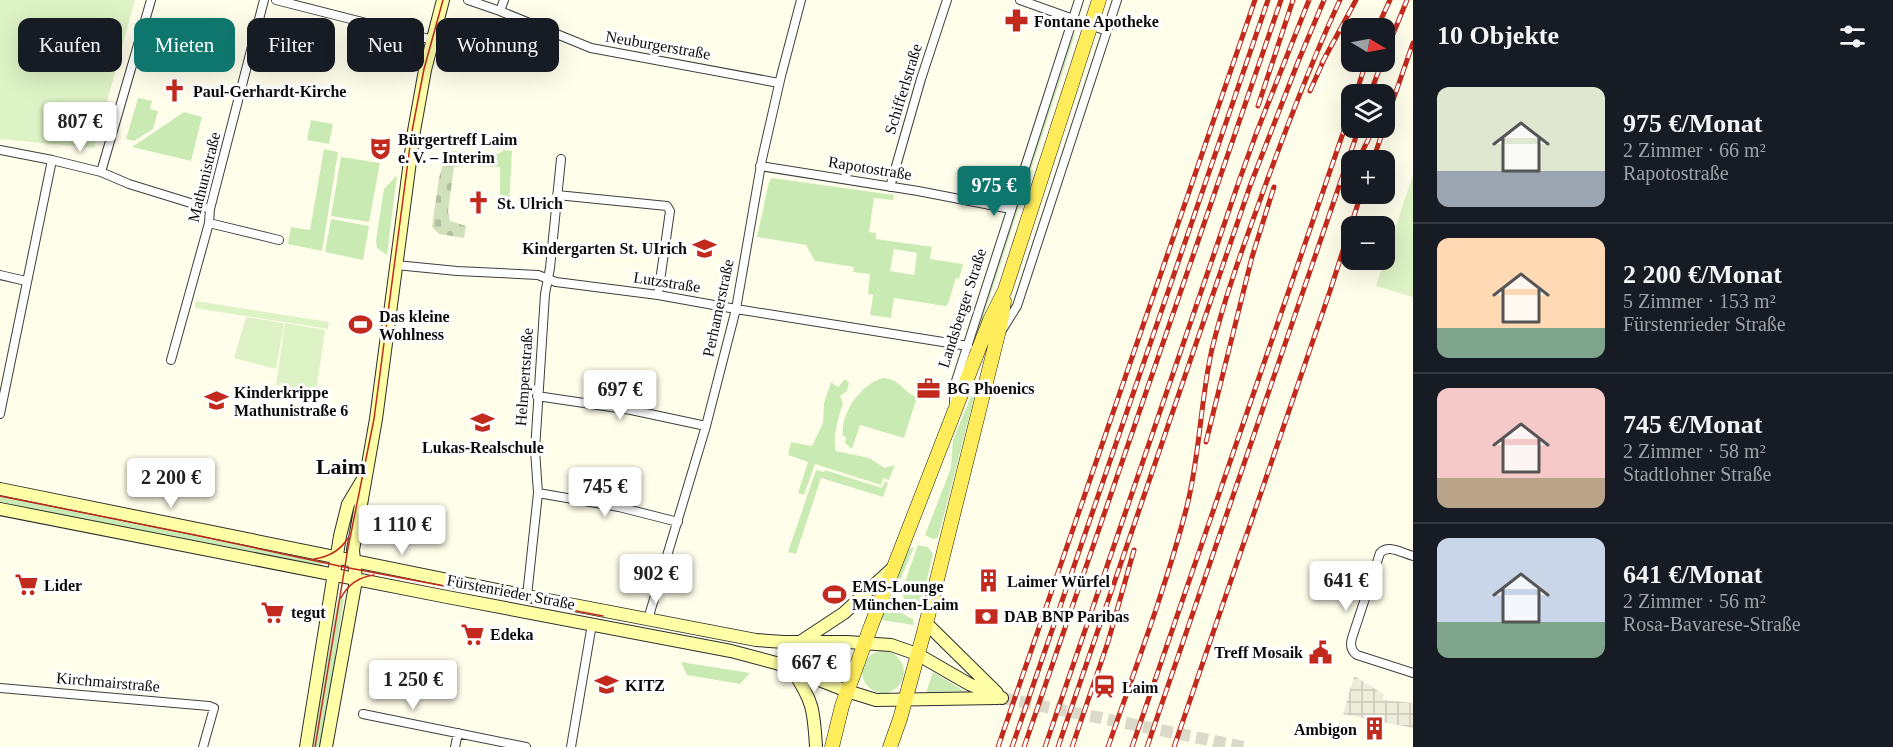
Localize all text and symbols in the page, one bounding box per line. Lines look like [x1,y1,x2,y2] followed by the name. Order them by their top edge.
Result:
[1003,8,1029,34] pharmacy icon: Fontane Apotheke
[1034,13,1159,31] place label: Fontane Apotheke
[18,18,122,72] chip: Kaufen
[134,18,235,72] chip: Mieten
[247,18,335,72] chip: Filter
[347,18,424,72] chip: Neu
[436,18,559,72] chip: Wohnung
[1341,18,1395,72] north arrow
[1341,18,1395,270] map controls
[1836,20,1869,53] icon: filters
[1437,21,1559,50] text: 10 Objekte
[604,27,712,64] street label: Neuburgerstraße
[881,42,925,136] street label: Schifferlstraße
[162,78,188,104] church icon: Paul-Gerhardt-Kirche
[193,83,346,100] place label: Paul-Gerhardt-Kirche
[1341,84,1395,138] button: layers
[38,102,122,153] pin: 807 €
[1623,109,1762,138] text: 975 €/Monat
[58,110,103,132] text: 807 €
[1485,111,1557,183] icon: home
[185,130,223,224] street label: Mathunistraße
[398,131,518,166] place label: Bürgertreff Laim e. V. – Interim
[367,135,393,161] theatre icon: Bürgertreff Laim e. V. – Interim
[1623,139,1766,161] text: 2 Zimmer · 66 m²
[1341,150,1395,204] button: +
[827,153,913,184] street label: Rapotostraße
[1623,162,1729,184] text: Rapotostraße
[952,166,1036,217] pin: 975 €
[972,174,1017,196] text: 975 €
[466,190,492,216] church icon: St. Ulrich
[497,195,563,212] place label: St. Ulrich
[1341,216,1395,270] button: −
[692,235,718,261] school or university icon: Kindergarten St. UIrich
[522,240,687,258] place label: Kindergarten St. UIrich
[935,246,990,370] street label: Landsberger Straße
[699,258,737,358] street label: Perhamerstraße
[1623,260,1782,289] text: 2 200 €/Monat
[1485,262,1557,334] icon: home
[632,268,702,296] street label: Lutzstraße
[1623,290,1776,312] text: 5 Zimmer · 153 m²
[379,308,450,343] place label: Das kleine Wohlness
[348,312,374,338] sports icon: Das kleine Wohlness
[1623,313,1786,335] text: Fürstenrieder Straße
[512,327,537,427] street label: Helmpertstraße
[578,370,662,421] pin: 697 €
[916,375,942,401] office icon: BG Phoenics
[598,378,643,400] text: 697 €
[947,380,1035,397] place label: BG Phoenics
[234,384,348,419] place label: Kinderkrippe Mathunistraße 6
[203,388,229,414] school or university icon: Kinderkrippe Mathunistraße 6
[470,409,496,435] school or university icon: Lukas-Realschule
[1623,410,1762,439] text: 745 €/Monat
[1485,412,1557,484] icon: home
[422,439,544,456] place label: Lukas-Realschule
[1623,440,1766,462] text: 2 Zimmer · 58 m²
[316,454,366,479] district label: Laim
[116,458,226,509] pin: 2 200 €
[1623,463,1771,485] text: Stadtlohner Straße
[141,466,201,488] text: 2 200 €
[563,467,647,518] pin: 745 €
[583,475,628,497] text: 745 €
[347,505,457,556] pin: 1 110 €
[373,513,431,535] text: 1 110 €
[614,554,698,605] pin: 902 €
[1623,560,1762,589] text: 641 €/Monat
[1304,561,1388,612] pin: 641 €
[634,562,679,584] text: 902 €
[1485,562,1557,634] icon: home
[976,568,1002,594] building icon: Laimer Würfel
[1324,569,1369,591] text: 641 €
[445,571,577,613] street label: Fürstenrieder Straße
[13,572,39,598] supermarket icon: Lider
[1007,573,1111,590] place label: Laimer Würfel
[44,577,82,594] place label: Lider
[852,578,959,613] place label: EMS-Lounge München-Laim
[821,582,847,608] sports icon: EMS-Lounge München-Laim
[1623,590,1766,612] text: 2 Zimmer · 56 m²
[260,599,286,625] supermarket icon: tegut
[973,603,999,629] bank icon: DAB BNP Paribas
[291,604,326,622] place label: tegut
[1004,608,1129,625] place label: DAB BNP Paribas
[1623,613,1801,635] text: Rosa-Bavarese-Straße
[459,621,485,647] supermarket icon: Edeka
[490,626,534,643] place label: Edeka
[1308,639,1334,665] public building icon: Treff Mosaik
[772,643,856,694] pin: 667 €
[1214,644,1303,661] place label: Treff Mosaik
[792,651,837,673] text: 667 €
[358,660,468,711] pin: 1 250 €
[383,668,443,690] text: 1 250 €
[55,669,161,695] street label: Kirchmairstraße
[594,672,620,698] school or university icon: KITZ
[1091,674,1117,700] station icon: Laim
[625,677,665,694] place label: KITZ
[1122,679,1159,696] place label: Laim
[1362,716,1388,742] building icon: Ambigon
[1294,721,1357,739] place label: Ambigon

